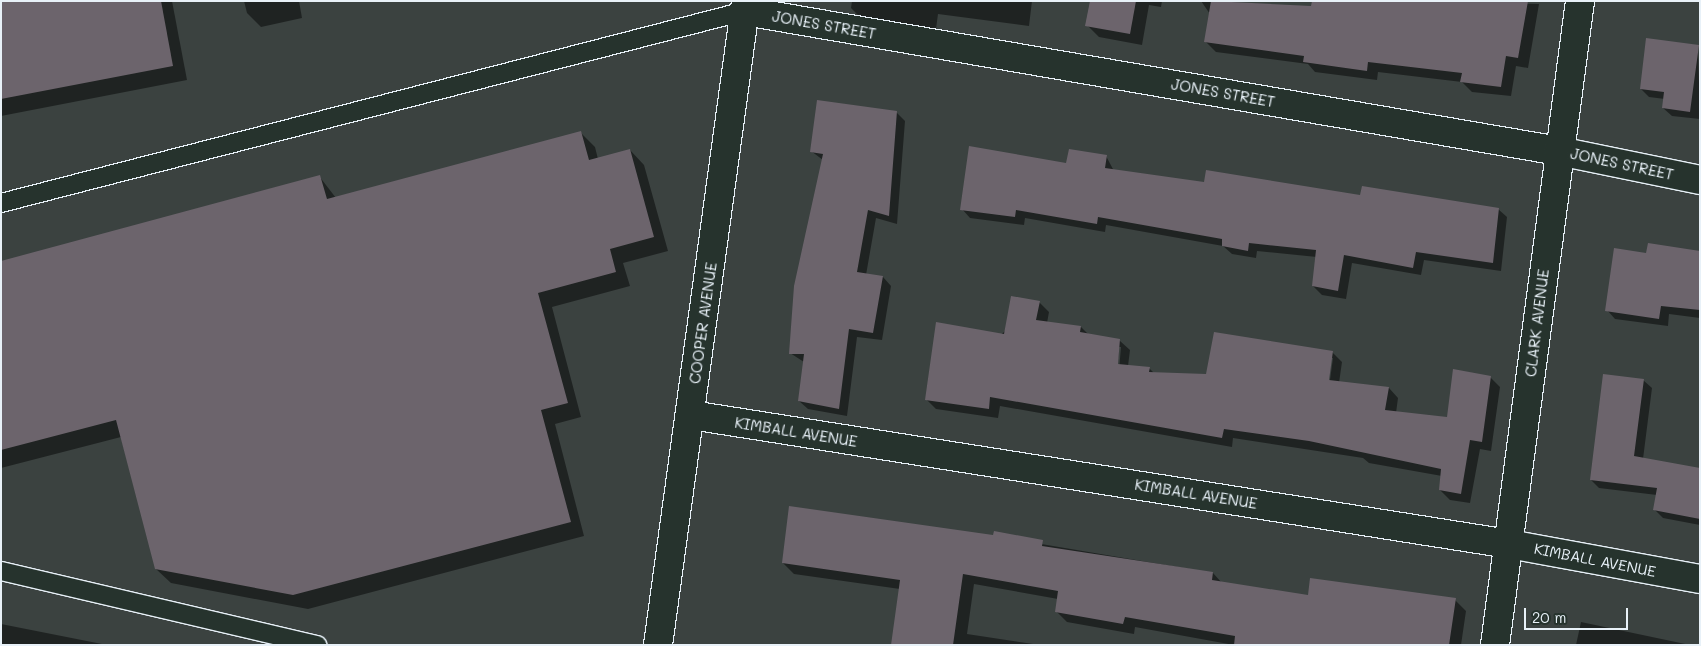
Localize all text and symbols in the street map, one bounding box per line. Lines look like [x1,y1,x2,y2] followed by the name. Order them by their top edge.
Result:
[771,7,877,43] street label: JONES STREET
[1170,75,1276,111] street label: JONES STREET
[1569,144,1675,184] street label: JONES STREET
[686,261,720,385] street label: COOPER AVENUE
[1521,268,1553,378] street label: CLARK AVENUE
[733,413,859,451] street label: KIMBALL AVENUE
[1133,475,1259,513] street label: KIMBALL AVENUE
[1532,539,1658,581] street label: KIMBALL AVENUE
[1526,598,1630,630] scale bar
[1532,607,1566,627] text: 20 m

